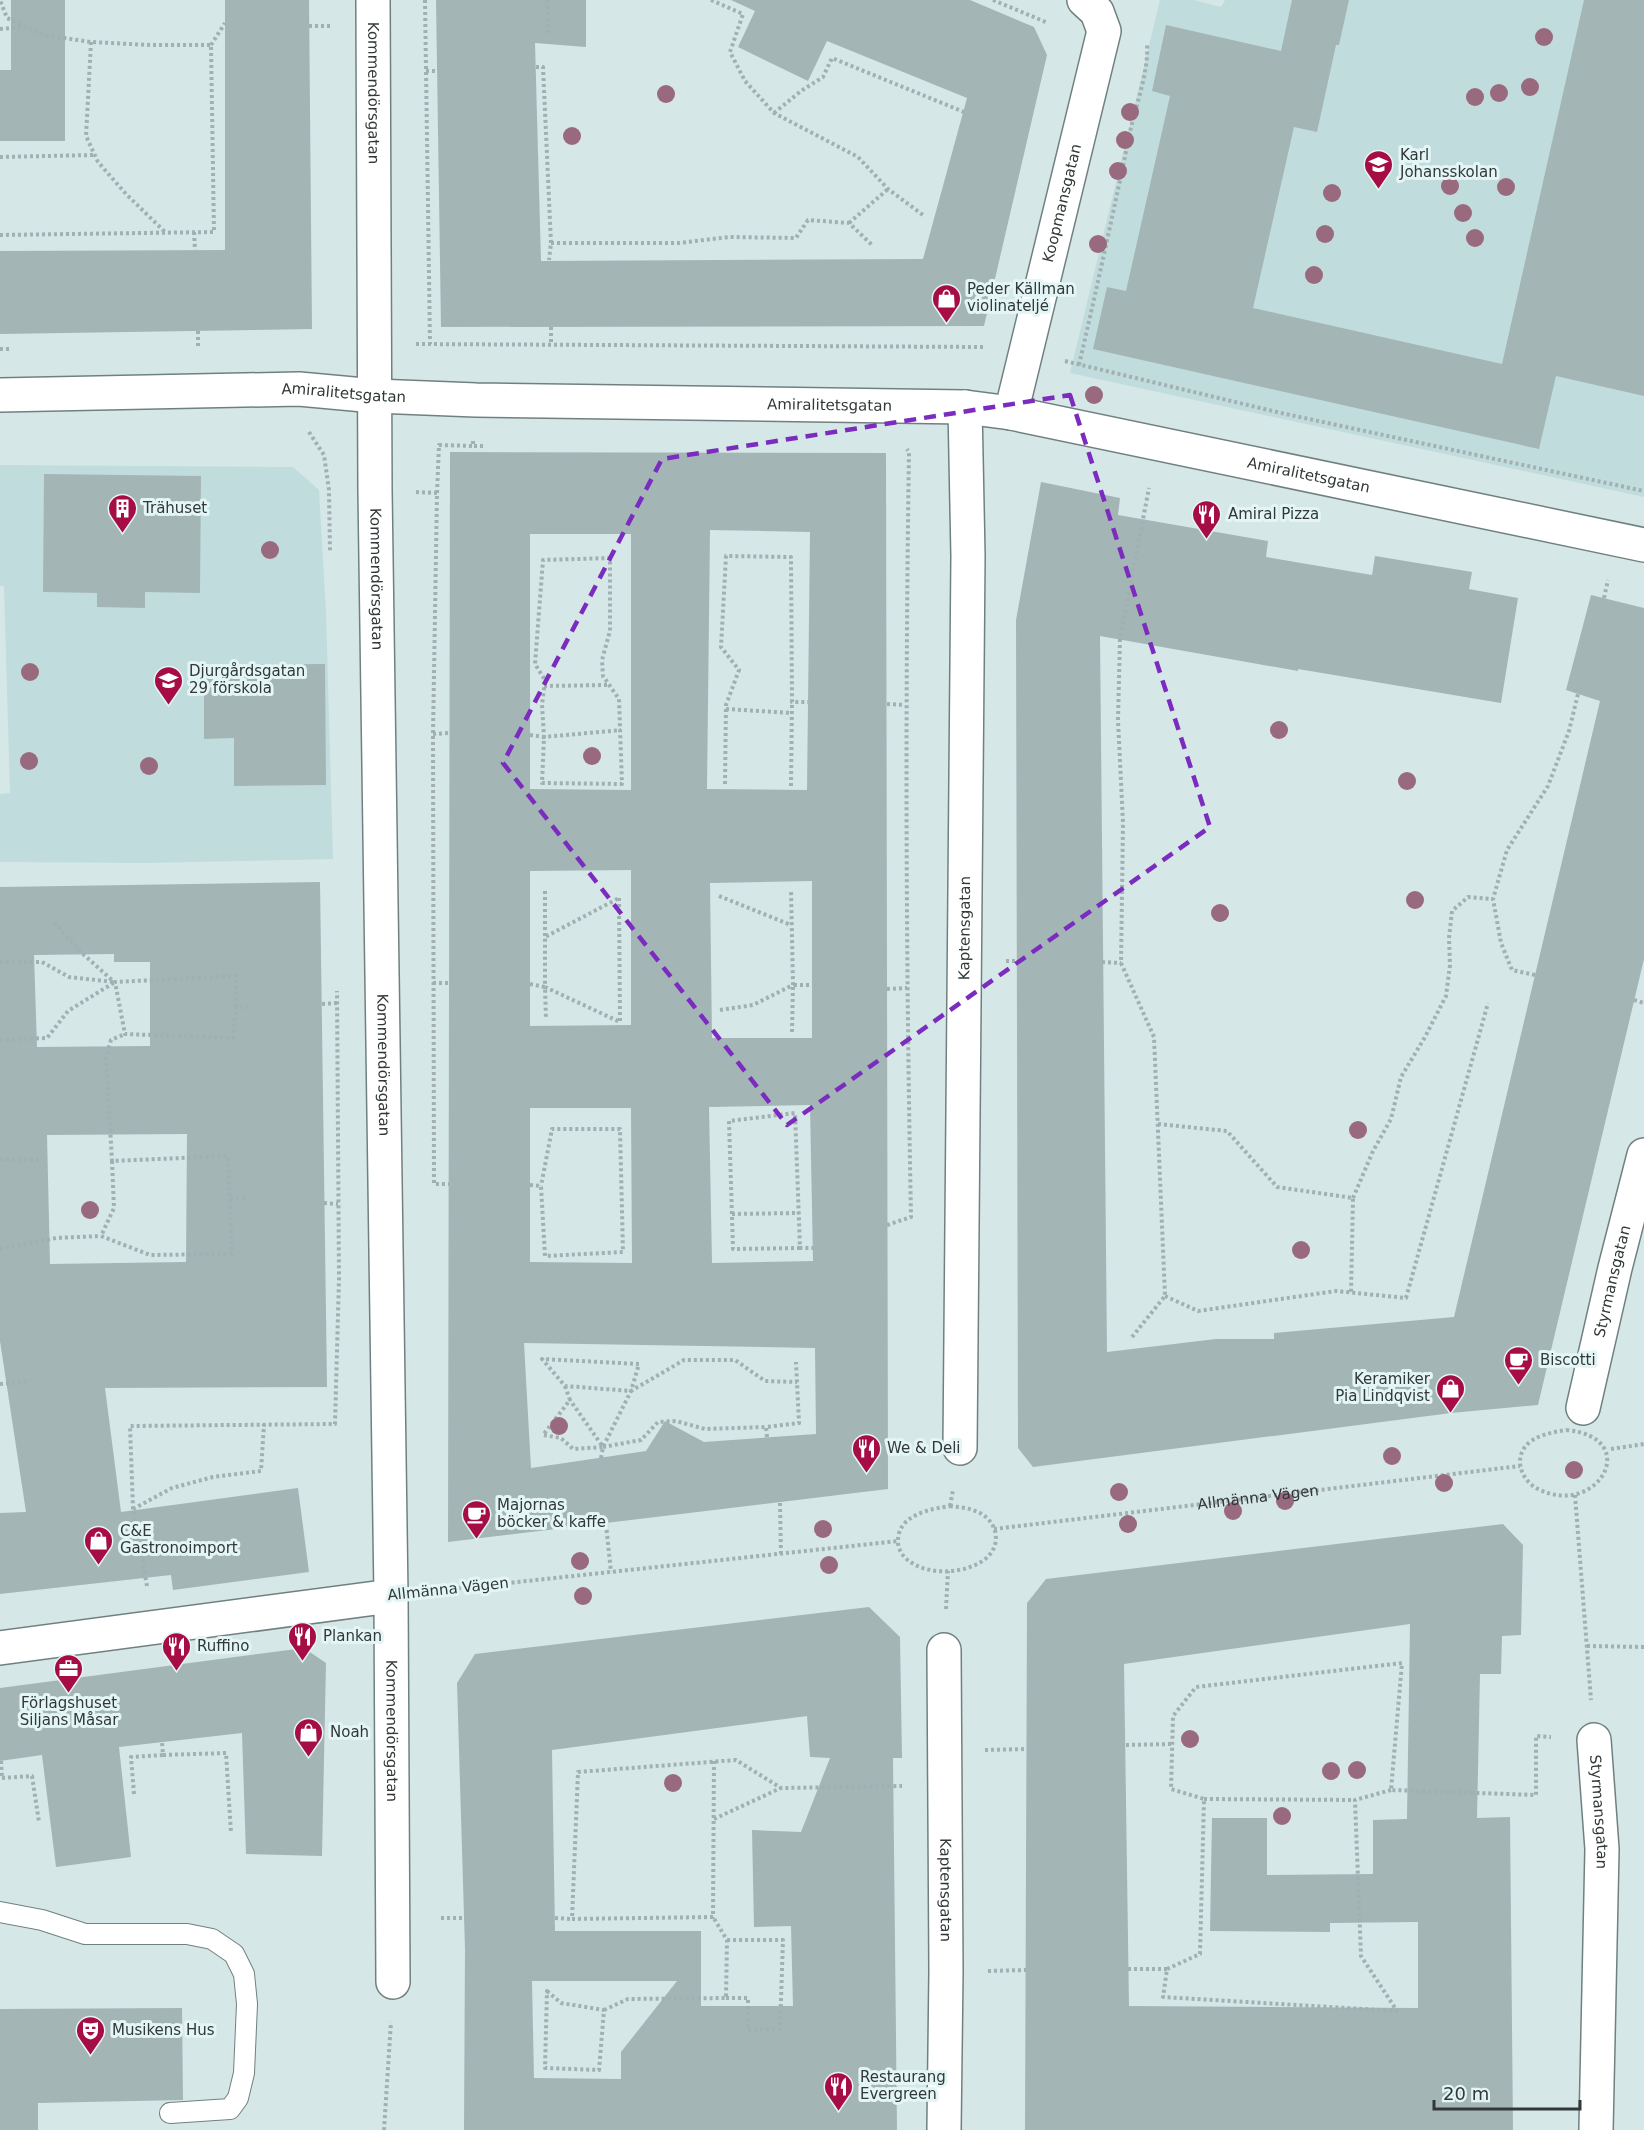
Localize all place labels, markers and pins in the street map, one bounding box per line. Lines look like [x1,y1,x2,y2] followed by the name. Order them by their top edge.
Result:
[1399,146,1498,181] place label: Karl Johansskolan
[1363,148,1395,190] school or university icon: Karl Johansskolan
[967,280,1075,315] place label: Peder Källman violinateljé
[930,282,962,324] shop icon: Peder Källman violinateljé
[106,492,138,534] building icon: Trähuset
[1191,498,1223,540] restaurant icon: Amiral Pizza
[142,499,207,517] place label: Trähuset
[1228,505,1319,523] place label: Amiral Pizza
[189,662,305,697] place label: Djurgårdsgatan 29 förskola
[152,664,184,706] school or university icon: Djurgårdsgatan 29 förskola
[1503,1344,1535,1386] cafe icon: Biscotti
[1540,1351,1596,1369] place label: Biscotti
[1335,1370,1431,1405] place label: Keramiker Pia Lindqvist
[1435,1372,1467,1414] shop icon: Keramiker Pia Lindqvist
[850,1432,882,1474] restaurant icon: We & Deli
[887,1439,961,1457] place label: We & Deli
[497,1496,606,1531] place label: Majornas böcker & kaffe
[460,1498,492,1540] cafe icon: Majornas böcker & kaffe
[120,1522,238,1557] place label: C&E Gastronoimport
[83,1524,115,1566] shop icon: C&E Gastronoimport
[286,1620,318,1662] restaurant icon: Plankan
[323,1627,382,1645] place label: Plankan
[160,1630,192,1672] restaurant icon: Ruffino
[197,1637,249,1655] place label: Ruffino
[53,1652,85,1694] office icon: Förlagshuset Siljans Måsar
[20,1694,119,1729] place label: Förlagshuset Siljans Måsar
[293,1716,325,1758] shop icon: Noah
[330,1723,369,1741] place label: Noah
[75,2014,107,2056] theatre icon: Musikens Hus
[112,2021,215,2039] place label: Musikens Hus
[860,2068,946,2103] place label: Restaurang Evergreen
[823,2070,855,2112] restaurant icon: Restaurang Evergreen

